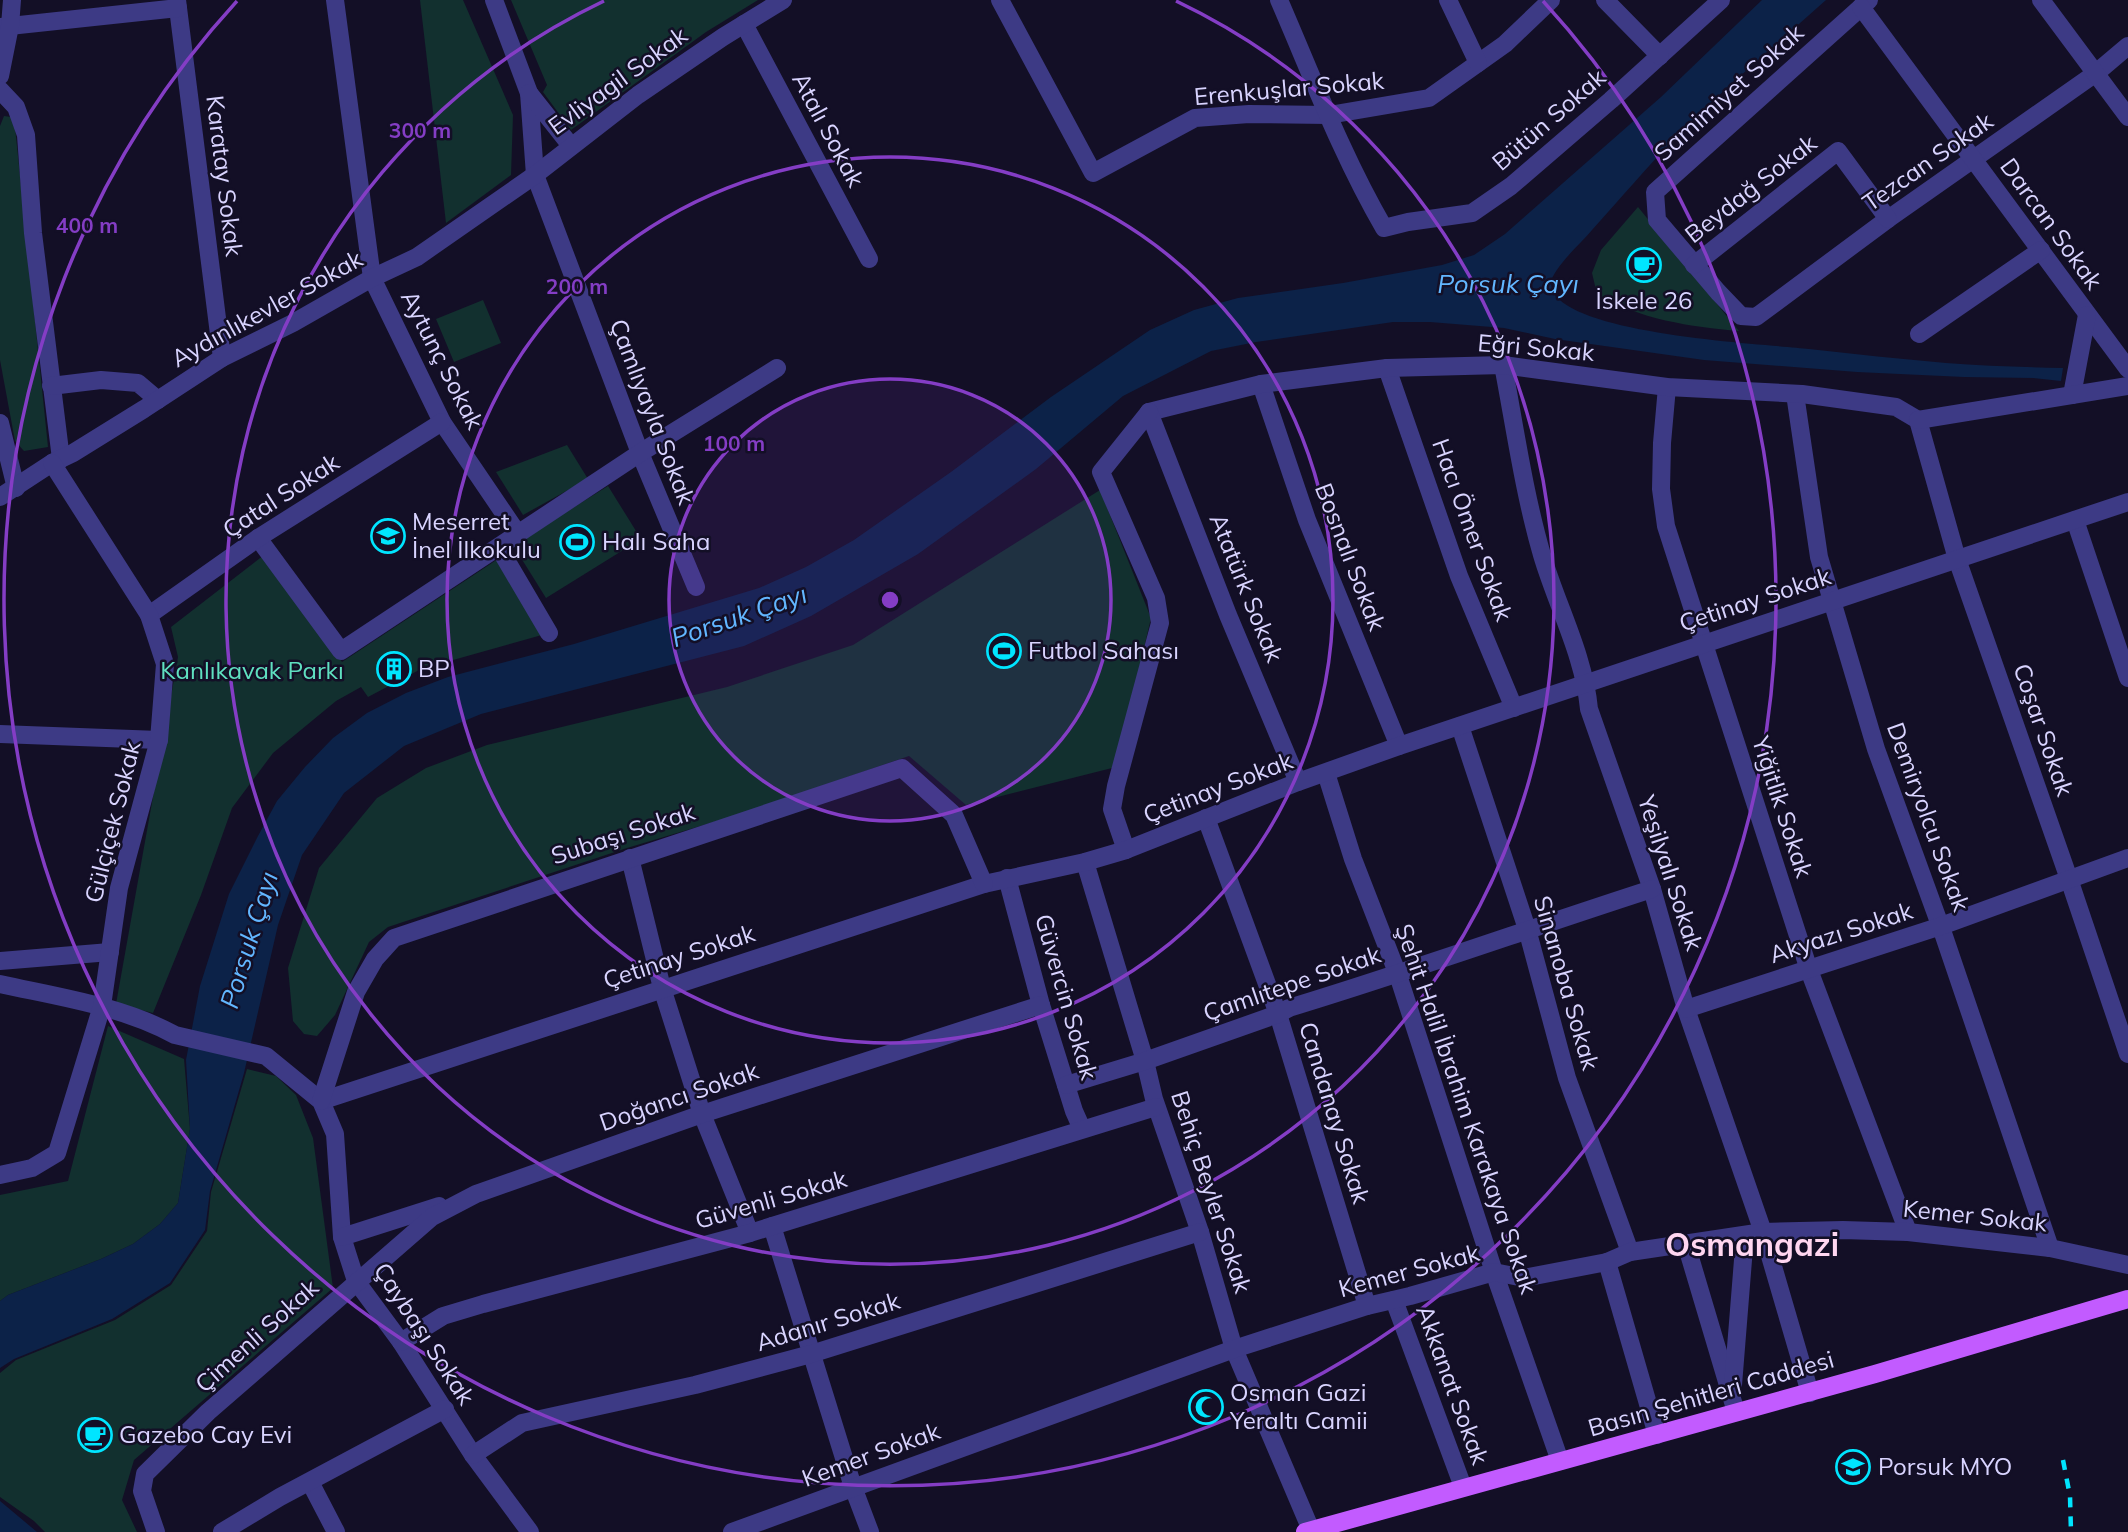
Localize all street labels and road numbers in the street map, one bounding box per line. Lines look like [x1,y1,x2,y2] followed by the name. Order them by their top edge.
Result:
[1647,17,1810,167] street label: Samimiyet Sokak
[542,19,693,141] street label: Evliyagil Sokak
[1486,61,1612,177] street label: Bütün Sokak
[1193,65,1386,111] street label: Erenkuşlar Sokak
[786,67,872,193] street label: Atalı Sokak
[200,94,250,259] street label: Karatay Sokak
[1857,105,1999,217] street label: Tezcan Sokak
[1679,127,1823,249] street label: Beydağ Sokak
[1994,152,2110,295] street label: Darcan Sokak
[166,243,368,373] street label: Aydınlıkevler Sokak
[395,285,491,435] street label: Aytunç Sokak
[604,315,702,509] street label: Çamlıyayla Sokak
[1477,327,1596,367] street label: Eğri Sokak
[1426,434,1520,626] street label: Hacı Ömer Sokak
[217,446,345,544] street label: Çatal Sokak
[1309,479,1393,635] street label: Bosnalı Sokak
[1204,509,1291,667] street label: Atatürk Sokak
[1675,560,1835,638] street label: Çetinay Sokak
[2007,659,2081,801] street label: Coşar Sokak
[1881,718,1977,916] street label: Demiryolcu Sokak
[1746,731,1820,882] street label: Yiğitlik Sokak
[77,737,147,906] street label: Gülçiçek Sokak
[1139,745,1297,829] street label: Çetinay Sokak
[1631,790,1710,955] street label: Yeşilyalı Sokak
[547,796,699,870] street label: Subaşı Sokak
[1528,892,1606,1074] street label: Sinanoba Sokak
[1765,895,1917,969] street label: Akyazı Sokak
[1029,910,1105,1084] street label: Güvercin Sokak
[599,917,759,995] street label: Çetinay Sokak
[1389,920,1545,1298] street label: Şehit Halil İbrahim Karakaya Sokak
[1199,938,1385,1027] street label: Çamlıtepe Sokak
[1293,1018,1377,1208] street label: Candanay Sokak
[595,1055,763,1137] street label: Doğancı Sokak
[1165,1087,1259,1297] street label: Behiç Beyler Sokak
[691,1163,851,1235] street label: Güvenli Sokak
[1902,1193,2049,1238] street label: Kemer Sokak
[1335,1237,1483,1303] street label: Kemer Sokak
[368,1257,482,1411] street label: Çaybaşı Sokak
[188,1272,325,1398] street label: Çimenli Sokak
[752,1285,904,1357] street label: Adanır Sokak
[1410,1301,1496,1469] street label: Akkanat Sokak
[1584,1344,1837,1442] street label: Basın Şehitleri Caddesi
[798,1415,944,1493] street label: Kemer Sokak

